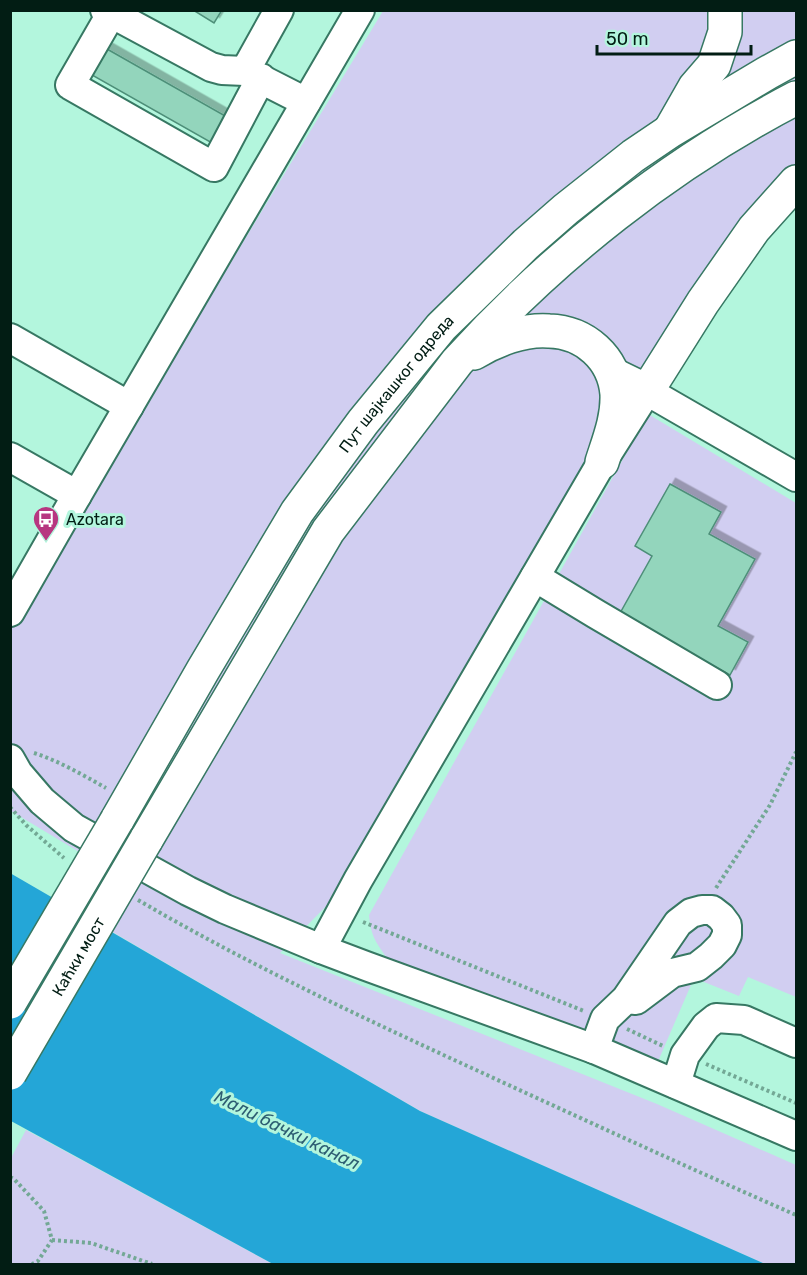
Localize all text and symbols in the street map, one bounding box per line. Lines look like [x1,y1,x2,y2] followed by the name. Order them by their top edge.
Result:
[597,18,752,56] scale bar
[606,28,649,50] text: 50 m
[334,311,457,456] street label: Пут шајкашког одреда
[31,504,61,542] bus stop icon: Azotara
[66,510,124,529] place label: Azotara
[48,913,109,999] street label: Каћки мост
[211,1085,364,1175] water label: Мали бачки канал

